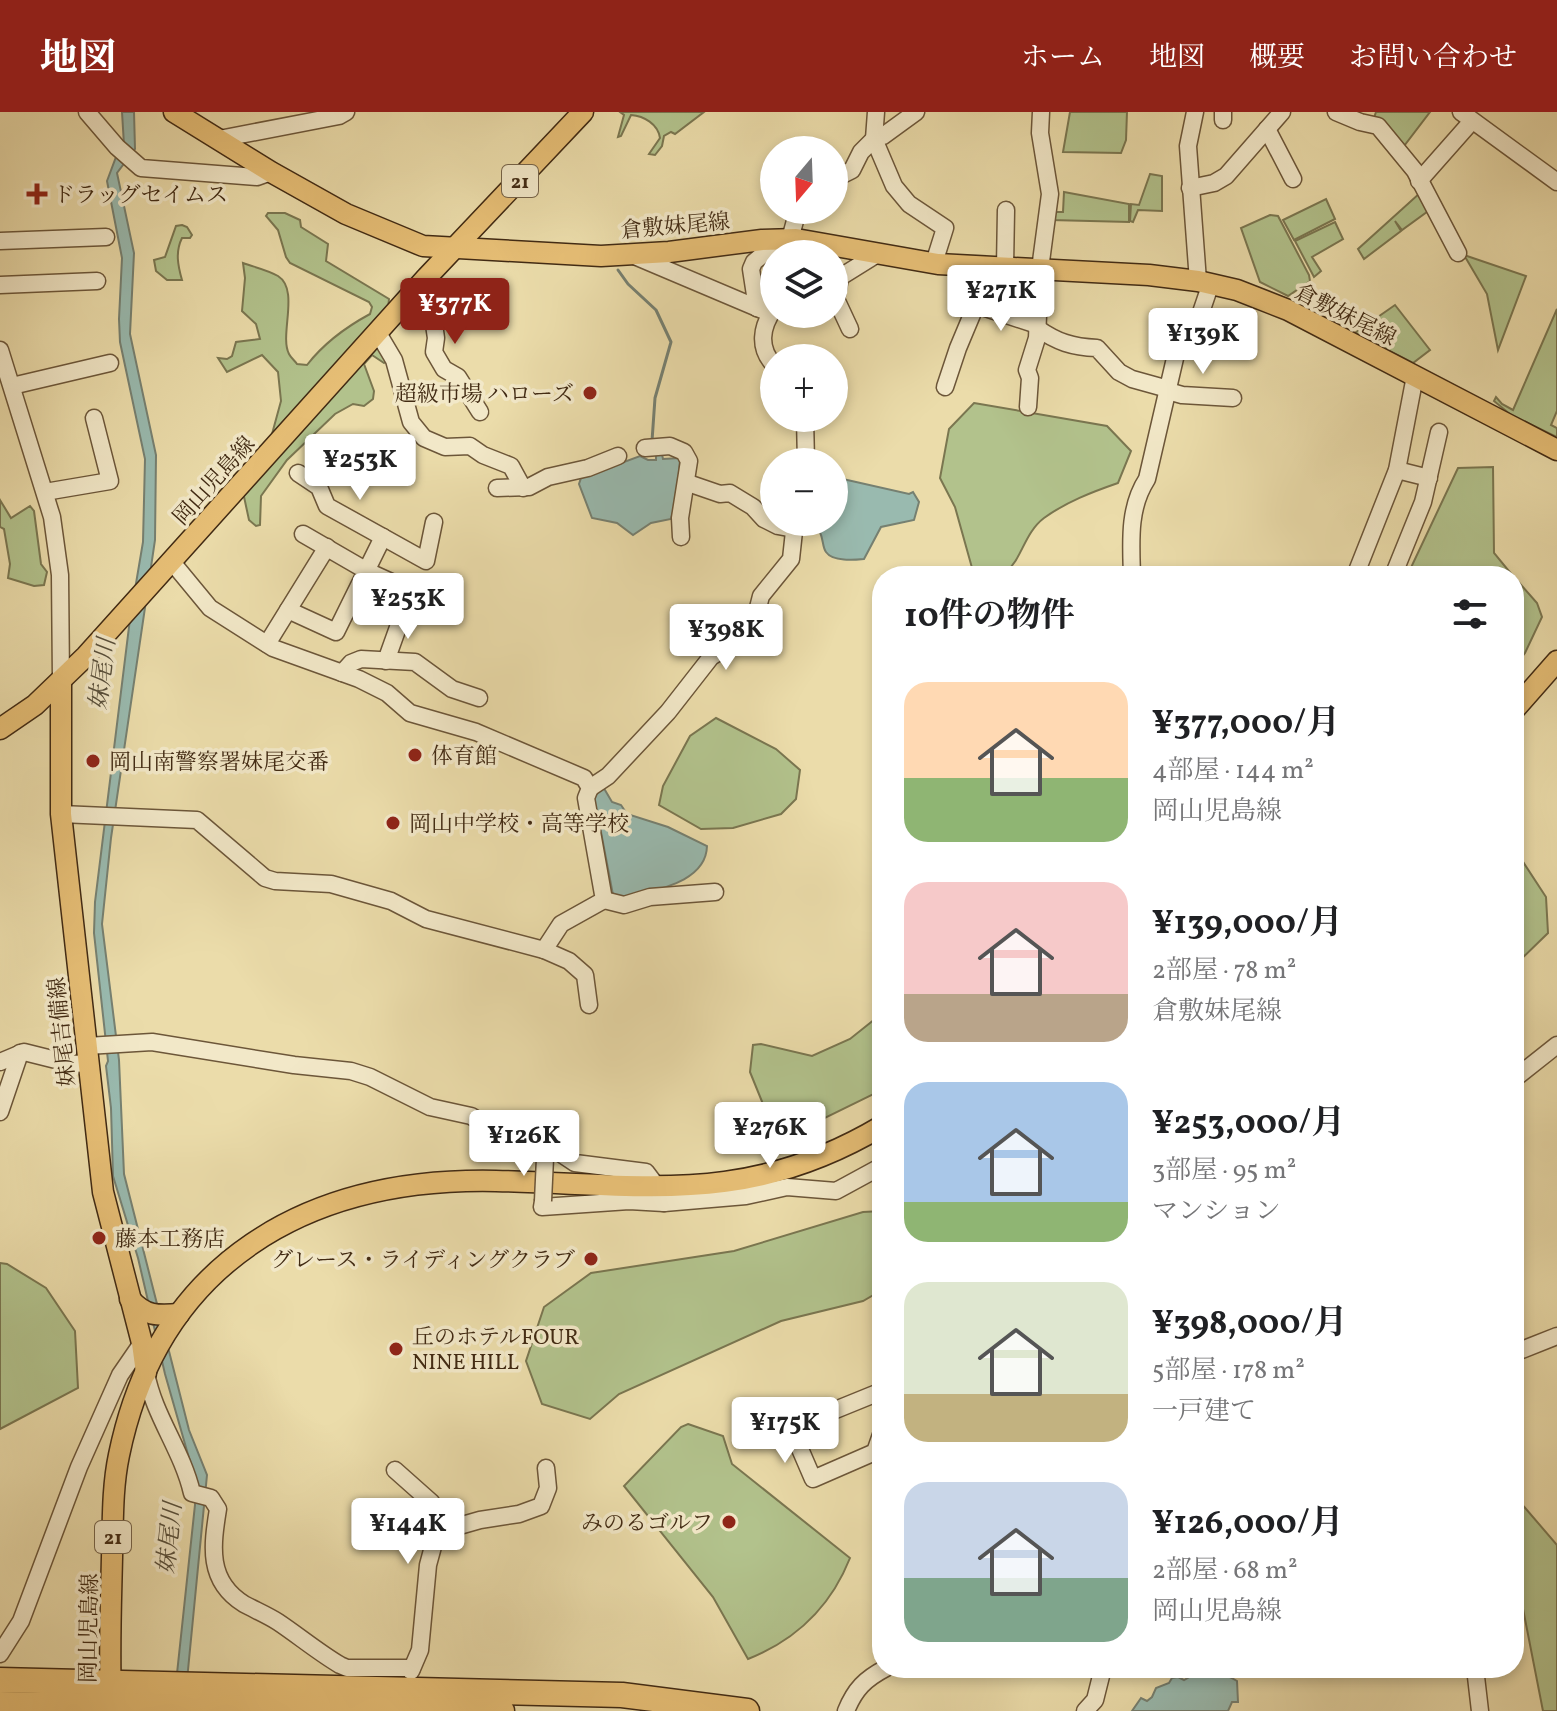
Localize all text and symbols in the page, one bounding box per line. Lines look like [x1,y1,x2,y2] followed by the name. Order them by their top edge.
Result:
[40,34,116,87] text: 地図
[1021,39,1105,78] text: ホーム
[1149,39,1205,78] text: 地図
[1249,39,1305,78] text: 概要
[1349,39,1517,78] text: お問い合わせ
[760,136,848,224] north arrow
[760,136,848,536] map controls
[502,165,538,197] road number: 21
[53,181,228,212] place label: ドラッグセイムス
[28,185,46,203] marker: ドラッグセイムス
[619,207,731,248] street label: 倉敷妹尾線
[760,240,848,328] button: layers
[945,265,1057,333] pin: ¥271K
[965,273,1037,309] text: ¥271K
[1289,277,1401,355] street label: 倉敷妹尾線
[399,278,511,346] pin: ¥377K
[418,286,492,322] text: ¥377K
[1147,308,1259,376] pin: ¥139K
[1167,316,1239,352] text: ¥139K
[760,344,848,432] button: +
[395,380,574,411] place label: 超級市場 ハローズ
[581,384,599,402] marker: 超級市場 ハローズ
[167,430,263,533] street label: 岡山児島線
[304,434,416,502] pin: ¥253K
[323,442,397,478] text: ¥253K
[760,448,848,536] button: −
[352,573,464,641] pin: ¥253K
[371,581,445,617] text: ¥253K
[1448,592,1492,636] icon: filters
[904,594,1075,641] text: 10件の物件
[670,604,782,672] pin: ¥398K
[688,612,764,648] text: ¥398K
[83,633,126,712] water label: 妹尾川
[1152,701,1340,748] text: ¥377,000/月
[968,714,1064,810] icon: home
[431,742,497,773] place label: 体育館
[406,746,424,764] marker: 体育館
[109,748,329,779] place label: 岡山南警察署妹尾交番
[84,752,102,770] marker: 岡山南警察署妹尾交番
[1152,753,1314,789] text: 4部屋 · 144 m²
[1152,794,1282,830] text: 岡山児島線
[409,810,629,841] place label: 岡山中学校・高等学校
[384,814,402,832] marker: 岡山中学校・高等学校
[1152,901,1343,948] text: ¥139,000/月
[968,914,1064,1010] icon: home
[1152,953,1296,989] text: 2部屋 · 78 m²
[42,975,85,1088] street label: 妹尾吉備線
[1152,994,1282,1030] text: 倉敷妹尾線
[1152,1101,1345,1148] text: ¥253,000/月
[714,1102,826,1170] pin: ¥276K
[468,1110,580,1178] pin: ¥126K
[733,1110,807,1146] text: ¥276K
[968,1114,1064,1210] icon: home
[487,1118,561,1154] text: ¥126K
[1152,1153,1296,1189] text: 3部屋 · 95 m²
[1152,1194,1281,1230] text: マンション
[115,1225,225,1256] place label: 藤本工務店
[90,1229,108,1247] marker: 藤本工務店
[271,1246,575,1277] place label: グレース・ライディングクラブ
[582,1250,600,1268] marker: グレース・ライディングクラブ
[1152,1301,1347,1348] text: ¥398,000/月
[968,1314,1064,1410] icon: home
[412,1323,579,1379] place label: 丘のホテルFOUR NINE HILL
[387,1340,405,1358] marker: 丘のホテルFOUR NINE HILL
[1152,1353,1305,1389] text: 5部屋 · 178 m²
[1152,1394,1256,1430] text: 一戸建て
[729,1397,841,1465] pin: ¥175K
[750,1405,820,1441] text: ¥175K
[150,1498,192,1576] water label: 妹尾川
[352,1498,464,1566] pin: ¥144K
[1152,1501,1344,1548] text: ¥126,000/月
[369,1506,447,1542] text: ¥144K
[581,1509,713,1540] place label: みのるゴルフ
[720,1513,738,1531] marker: みのるゴルフ
[968,1514,1064,1610] icon: home
[95,1521,131,1553] road number: 21
[1152,1553,1298,1589] text: 2部屋 · 68 m²
[74,1573,107,1683] street label: 岡山児島線
[1152,1594,1282,1630] text: 岡山児島線

